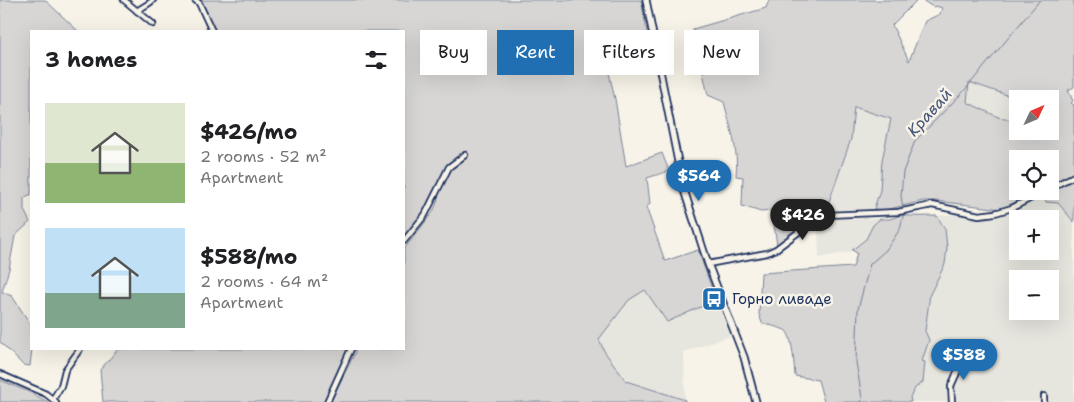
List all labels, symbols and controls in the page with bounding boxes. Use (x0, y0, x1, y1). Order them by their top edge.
chip: Buy (420, 30, 487, 75)
chip: Rent (497, 30, 574, 75)
chip: Filters (584, 30, 674, 75)
chip: New (684, 30, 759, 75)
text: 3 homes (45, 46, 137, 74)
icon: filters (362, 46, 390, 74)
water label: Кравай (902, 84, 956, 141)
north arrow (1009, 90, 1059, 140)
map controls (1009, 90, 1059, 320)
text: $426/mo (200, 118, 297, 146)
icon: home (85, 123, 145, 183)
text: 2 rooms · 52 m² (200, 146, 327, 167)
button: locate (1009, 150, 1059, 200)
pin: $564 (669, 160, 729, 202)
text: $564 (677, 165, 721, 186)
text: Apartment (200, 167, 283, 188)
pin: $426 (773, 198, 833, 241)
text: $426 (781, 204, 825, 225)
button: + (1009, 210, 1059, 260)
text: $588/mo (200, 243, 297, 271)
icon: home (85, 248, 145, 308)
button: − (1009, 270, 1059, 320)
text: 2 rooms · 64 m² (200, 271, 328, 292)
bus stop icon: Горно ливаде (701, 286, 727, 312)
place label: Горно ливаде (732, 289, 832, 309)
text: Apartment (200, 292, 283, 313)
pin: $588 (934, 338, 994, 381)
text: $588 (942, 344, 986, 365)

